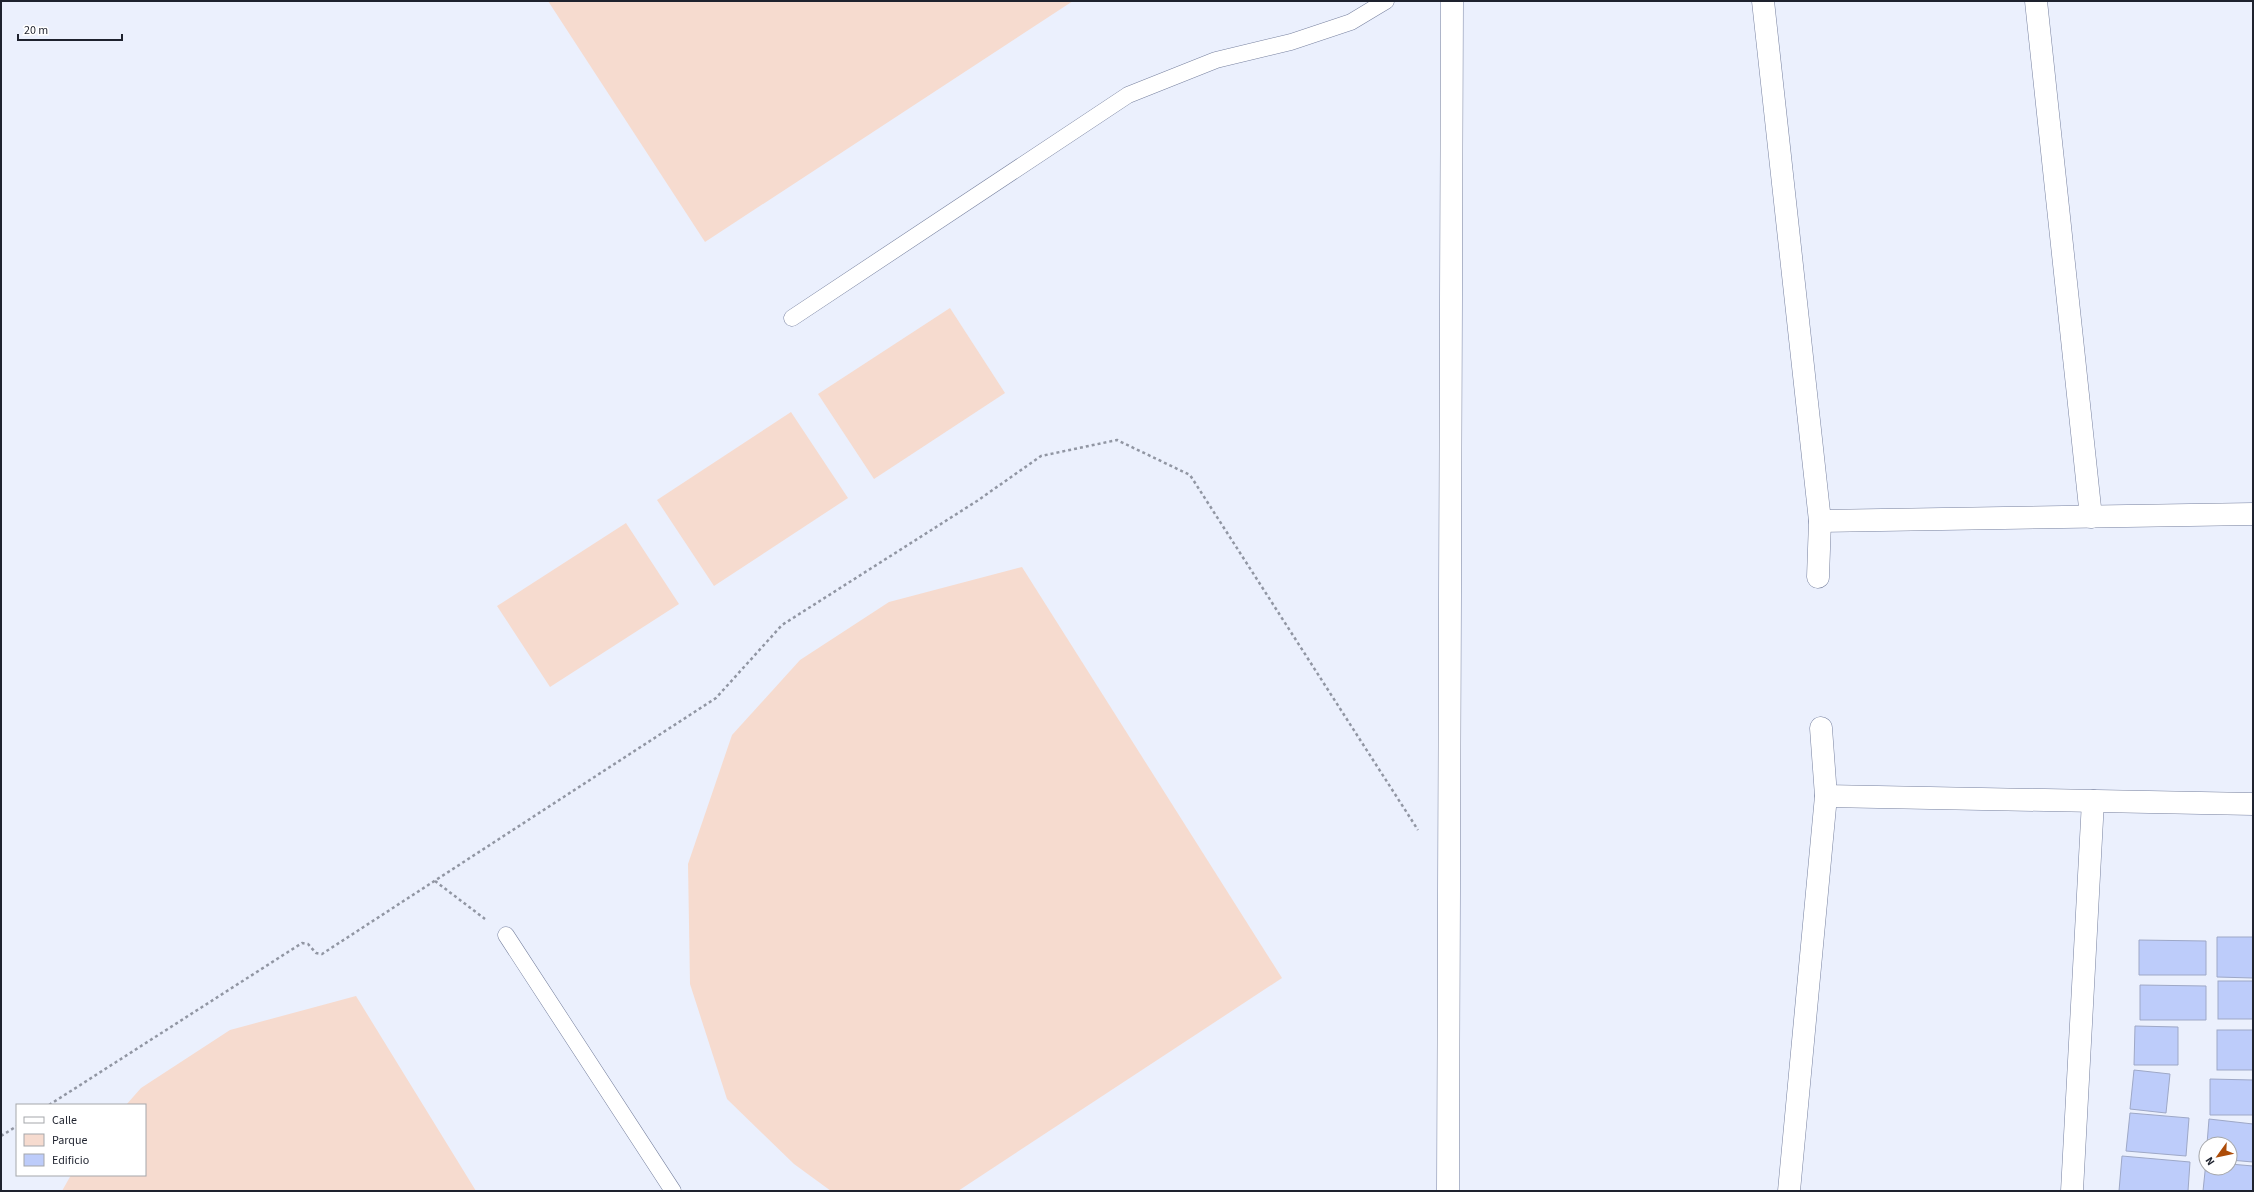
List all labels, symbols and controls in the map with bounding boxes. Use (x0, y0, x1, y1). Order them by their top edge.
scale bar (18, 16, 122, 42)
text: 20 m (24, 22, 48, 39)
legend (16, 1104, 146, 1176)
text: Calle (52, 1112, 77, 1129)
text: Parque (52, 1132, 88, 1149)
north arrow (2198, 1136, 2238, 1176)
text: Edificio (52, 1152, 89, 1169)
text: N (2202, 1154, 2218, 1168)

